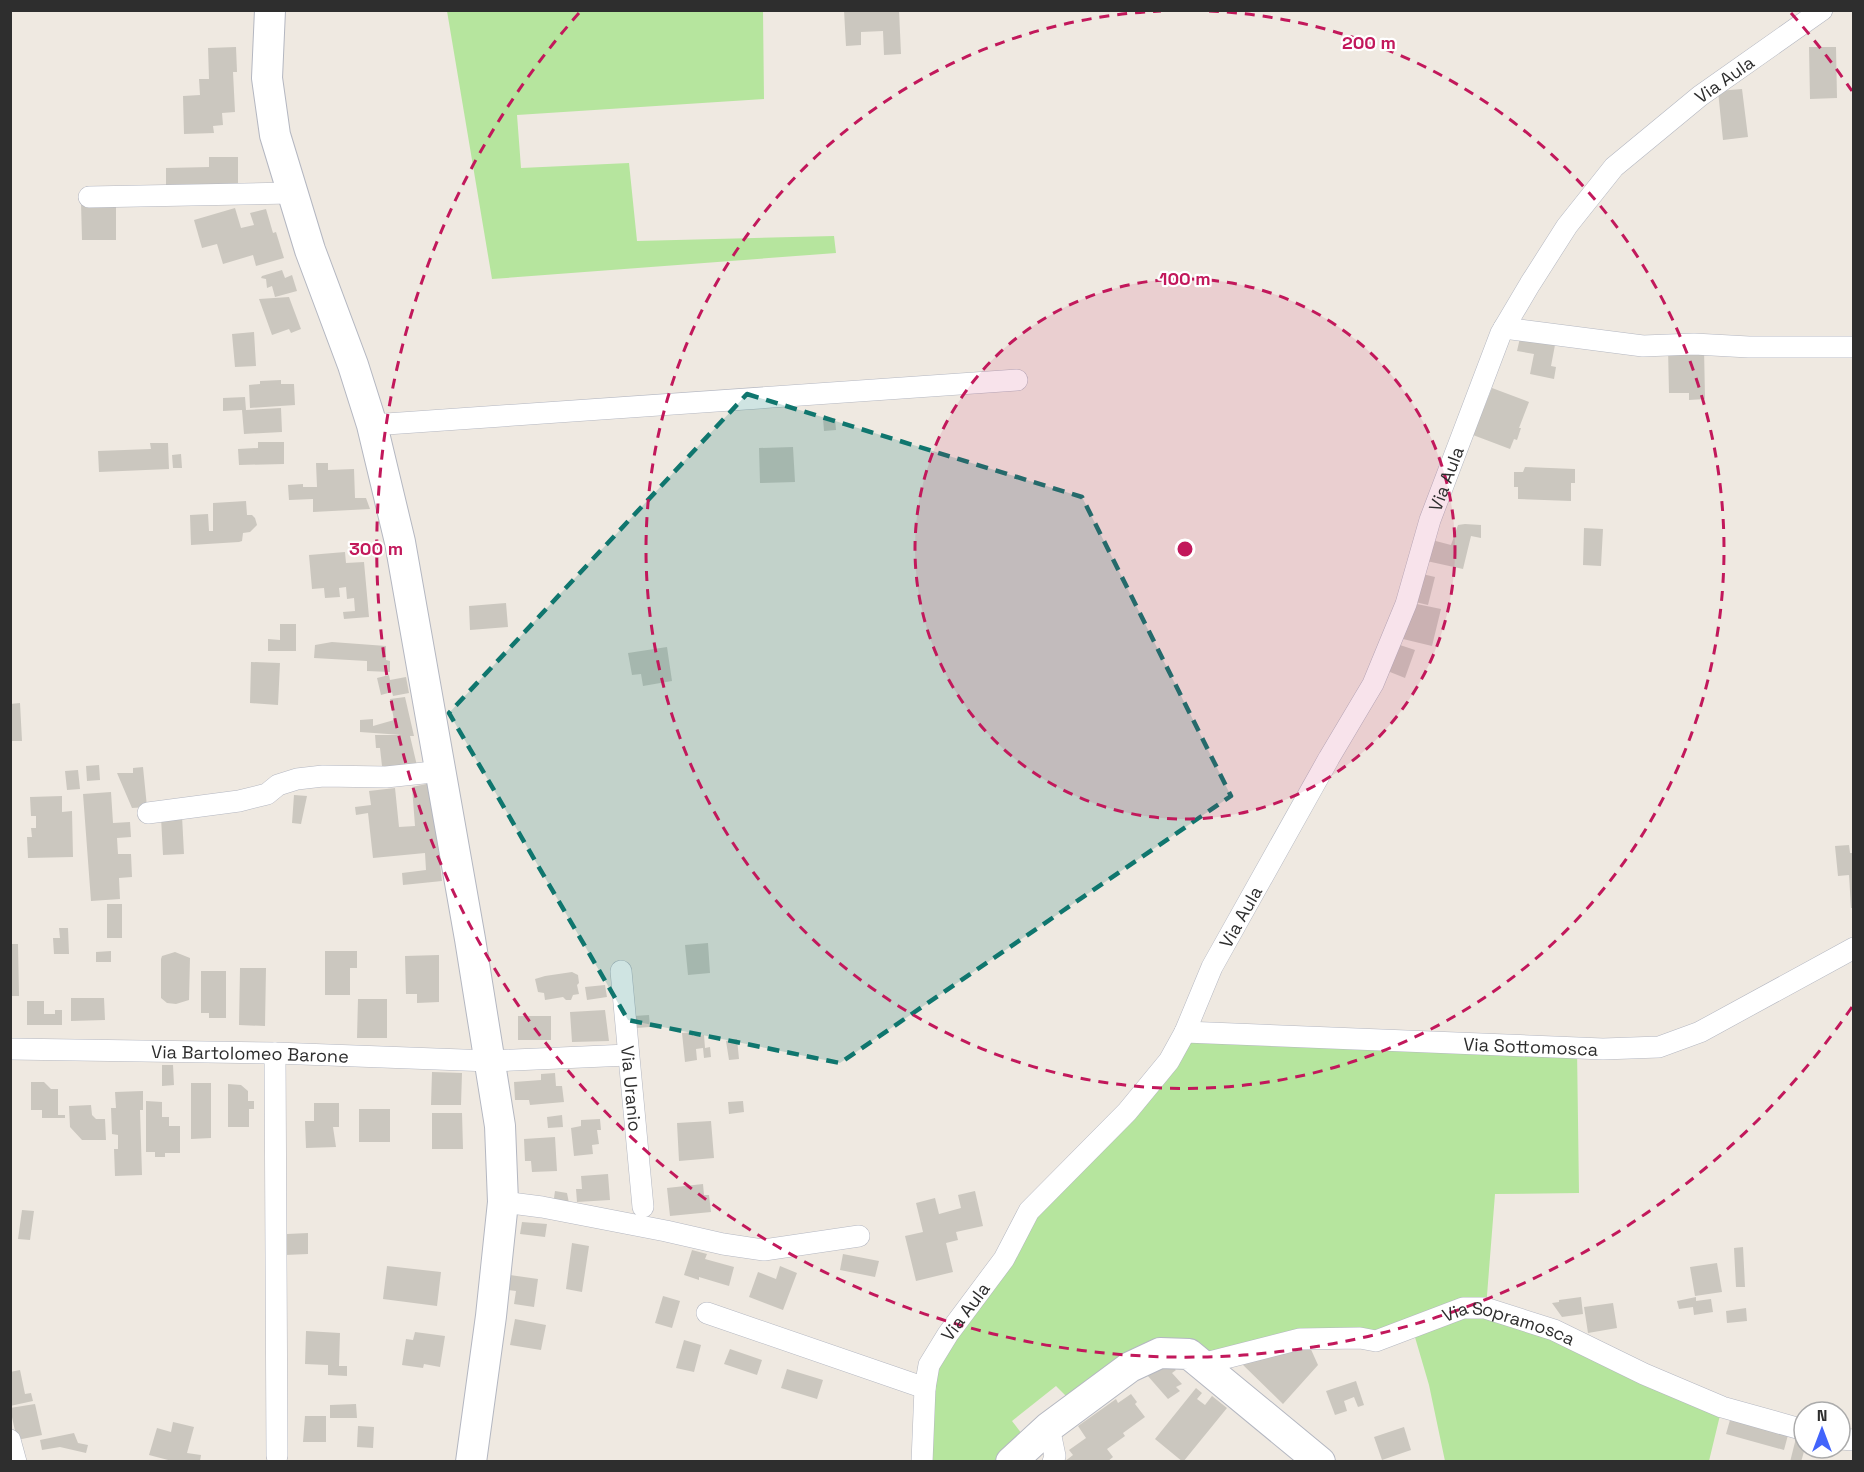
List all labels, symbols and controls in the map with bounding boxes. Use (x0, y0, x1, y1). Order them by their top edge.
text: 200 m (1342, 31, 1396, 54)
street label: Via Aula (1690, 50, 1758, 108)
text: 100 m (1159, 267, 1211, 290)
street label: Via Aula (1423, 443, 1468, 514)
text: 300 m (349, 537, 403, 560)
centre of rings (1175, 539, 1195, 559)
street label: Via Aula (1214, 882, 1267, 952)
street label: Via Sottomosca (1463, 1032, 1599, 1060)
street label: Via Bartolomeo Barone (151, 1040, 349, 1067)
street label: Via Uranio (617, 1045, 647, 1132)
street label: Via Aula (935, 1277, 994, 1345)
street label: Via Sopramosca (1439, 1296, 1579, 1350)
north arrow (1792, 1400, 1852, 1460)
text: N (1817, 1405, 1827, 1426)

